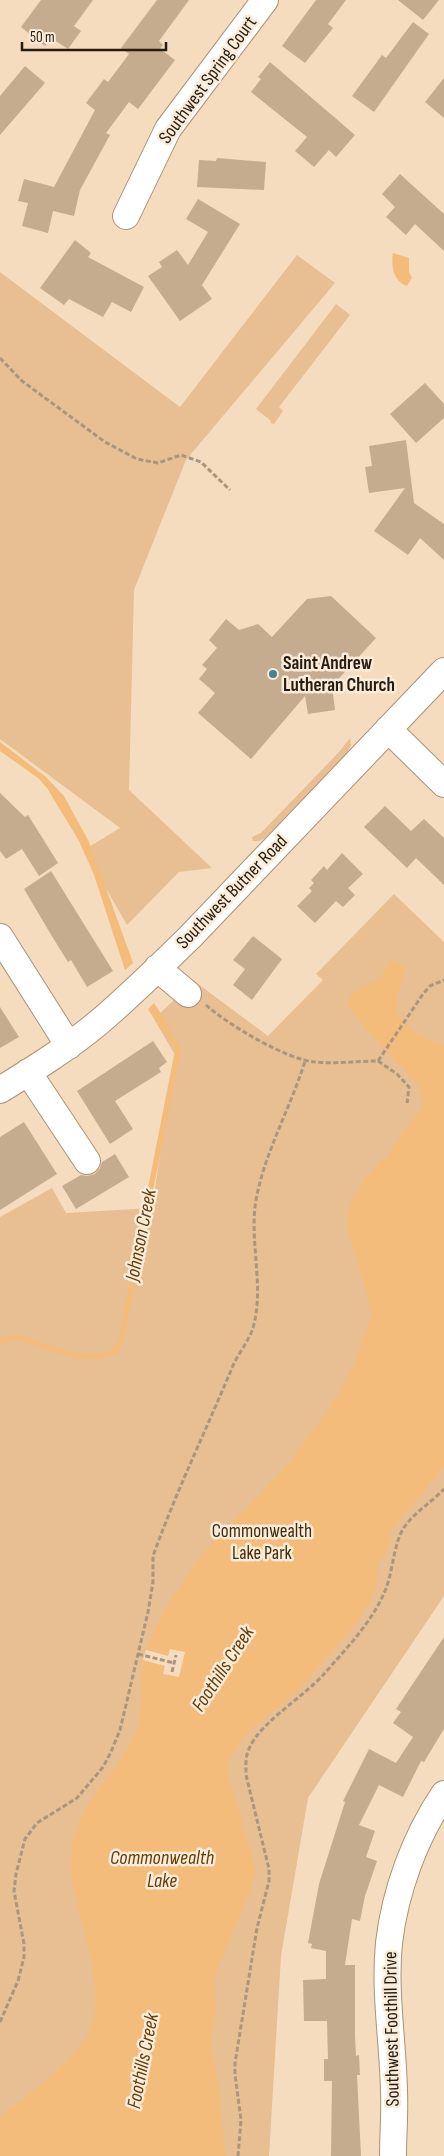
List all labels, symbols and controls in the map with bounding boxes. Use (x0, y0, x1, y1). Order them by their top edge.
street label: Southwest Spring Court (154, 12, 262, 148)
scale bar (22, 20, 166, 52)
text: 50 m (30, 28, 55, 47)
place label: Saint Andrew Lutheran Church (283, 652, 395, 697)
marker: Saint Andrew Lutheran Church (267, 668, 279, 680)
street label: Southwest Butner Road (172, 830, 292, 954)
water label: Johnson Creek (120, 1186, 162, 1284)
park label: Commonwealth Lake Park (212, 1520, 312, 1565)
water label: Foothills Creek (187, 1621, 260, 1716)
water label: Commonwealth Lake (110, 1846, 214, 1893)
street label: Southwest Foothill Drive (379, 1951, 405, 2107)
water label: Foothills Creek (122, 2011, 164, 2111)

